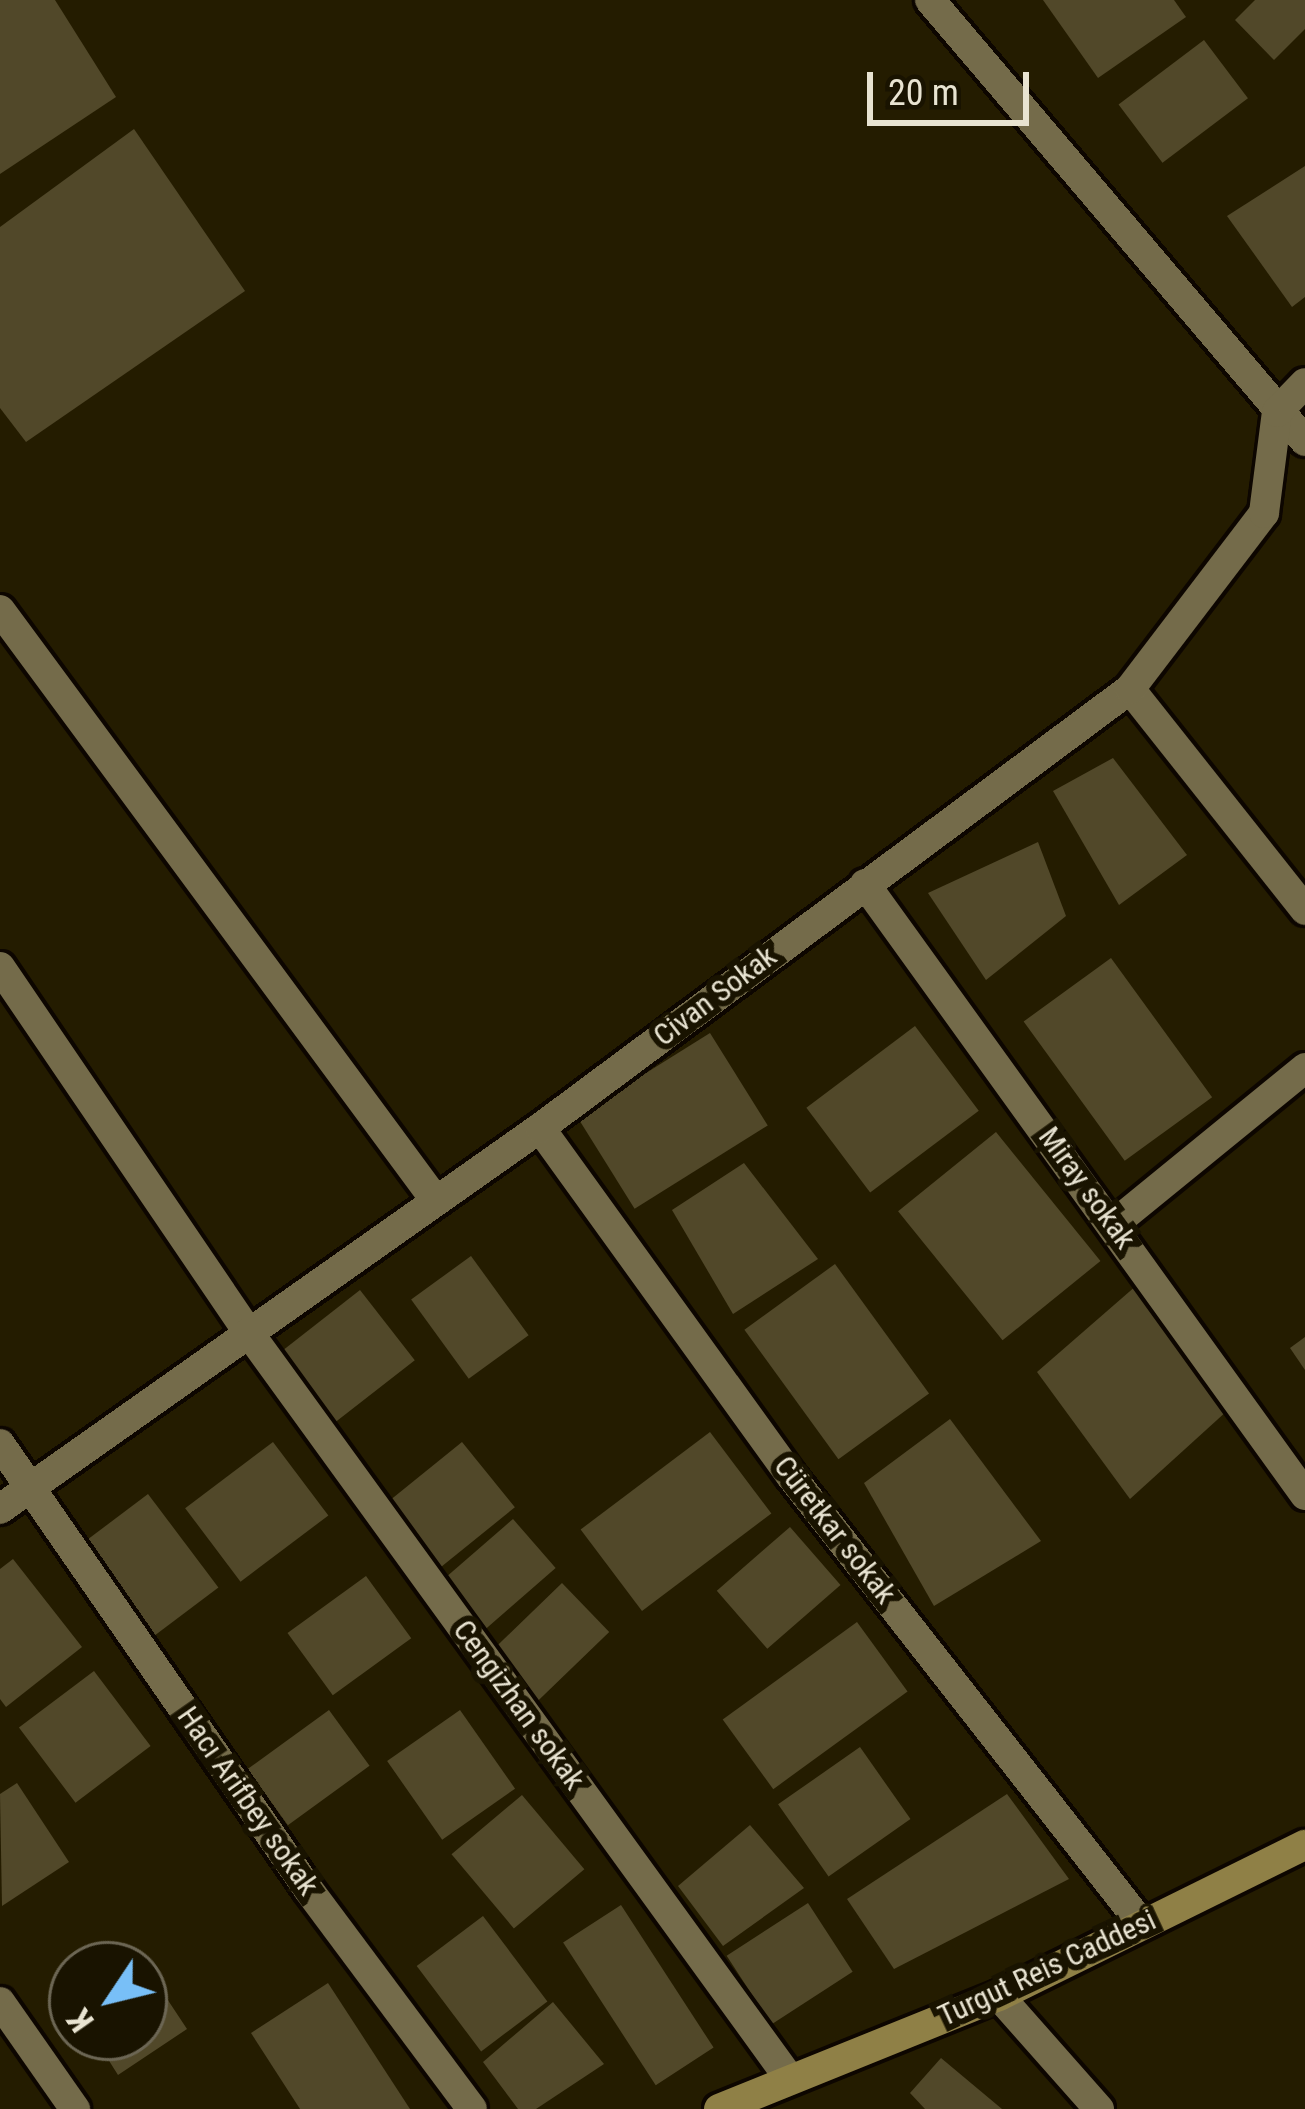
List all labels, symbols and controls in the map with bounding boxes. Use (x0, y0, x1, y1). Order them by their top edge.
scale bar (873, 48, 1035, 122)
text: 20 m (888, 72, 959, 114)
street label: Civan Sokak (647, 938, 783, 1054)
street label: Miray sokak (1031, 1120, 1143, 1256)
street label: Cüretkar sokak (766, 1449, 904, 1611)
street label: Cengizhan sokak (445, 1613, 593, 1797)
street label: Hacı Arifbey sokak (170, 1700, 326, 1902)
street label: Turgut Reis Caddesi (933, 1902, 1161, 2034)
north arrow (48, 1941, 168, 2061)
text: K (59, 2002, 102, 2039)

